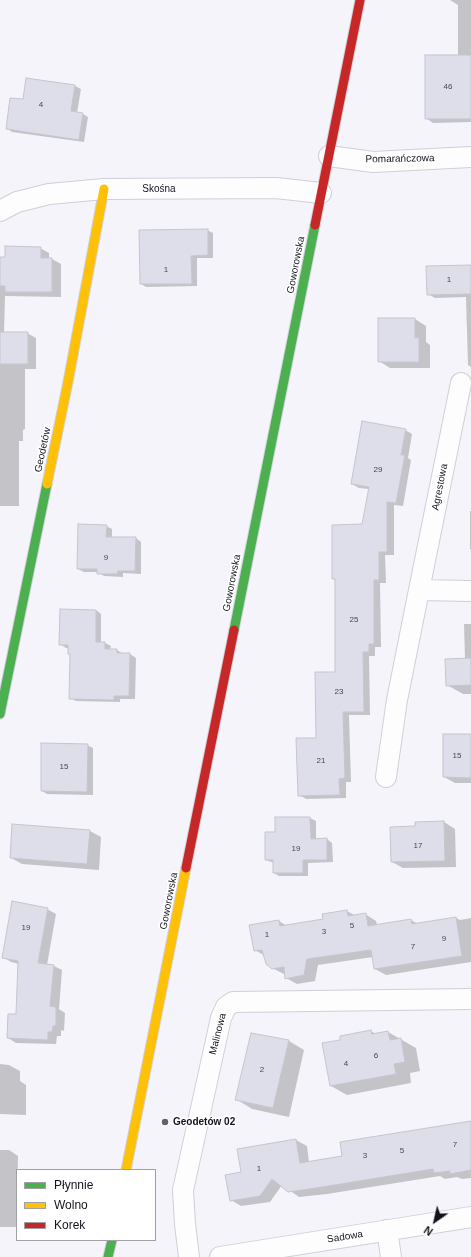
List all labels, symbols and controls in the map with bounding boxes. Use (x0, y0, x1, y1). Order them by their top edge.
house number: 46 (444, 82, 452, 92)
house number: 4 (39, 100, 43, 110)
street label: Pomarańczowa (365, 152, 435, 166)
street label: Skośna (142, 183, 176, 195)
street label: Goworowska (285, 235, 307, 295)
house number: 1 (164, 265, 168, 275)
house number: 1 (447, 275, 451, 285)
street label: Geodetów (32, 426, 54, 474)
street label: Agrestowa (430, 463, 450, 511)
house number: 29 (374, 465, 382, 475)
house number: 9 (104, 553, 108, 563)
street label: Goworowska (221, 553, 243, 613)
house number: 25 (350, 615, 358, 625)
house number: 23 (335, 687, 343, 697)
house number: 15 (453, 751, 461, 761)
house number: 21 (317, 756, 325, 766)
house number: 15 (60, 762, 68, 772)
house number: 17 (414, 841, 422, 851)
house number: 19 (292, 844, 300, 854)
street label: Goworowska (158, 871, 180, 931)
house number: 5 (350, 921, 354, 931)
house number: 19 (22, 923, 30, 933)
house number: 3 (322, 927, 326, 937)
house number: 1 (265, 930, 269, 940)
house number: 9 (442, 934, 446, 944)
house number: 7 (411, 942, 415, 952)
street label: Malinowa (207, 1012, 229, 1056)
house number: 6 (374, 1051, 378, 1061)
house number: 4 (344, 1059, 348, 1069)
house number: 2 (260, 1065, 264, 1075)
place label: Geodetów 02 (173, 1116, 235, 1128)
marker: Geodetów 02 (160, 1117, 170, 1127)
house number: 7 (453, 1140, 457, 1150)
house number: 5 (400, 1146, 404, 1156)
house number: 3 (363, 1151, 367, 1161)
house number: 1 (257, 1164, 261, 1174)
legend (16, 1169, 156, 1241)
text: Płynnie (54, 1178, 93, 1192)
text: Wolno (54, 1198, 88, 1212)
north arrow (415, 1201, 455, 1241)
text: Korek (54, 1218, 85, 1232)
text: N (422, 1224, 435, 1238)
street label: Sadowa (326, 1228, 364, 1246)

